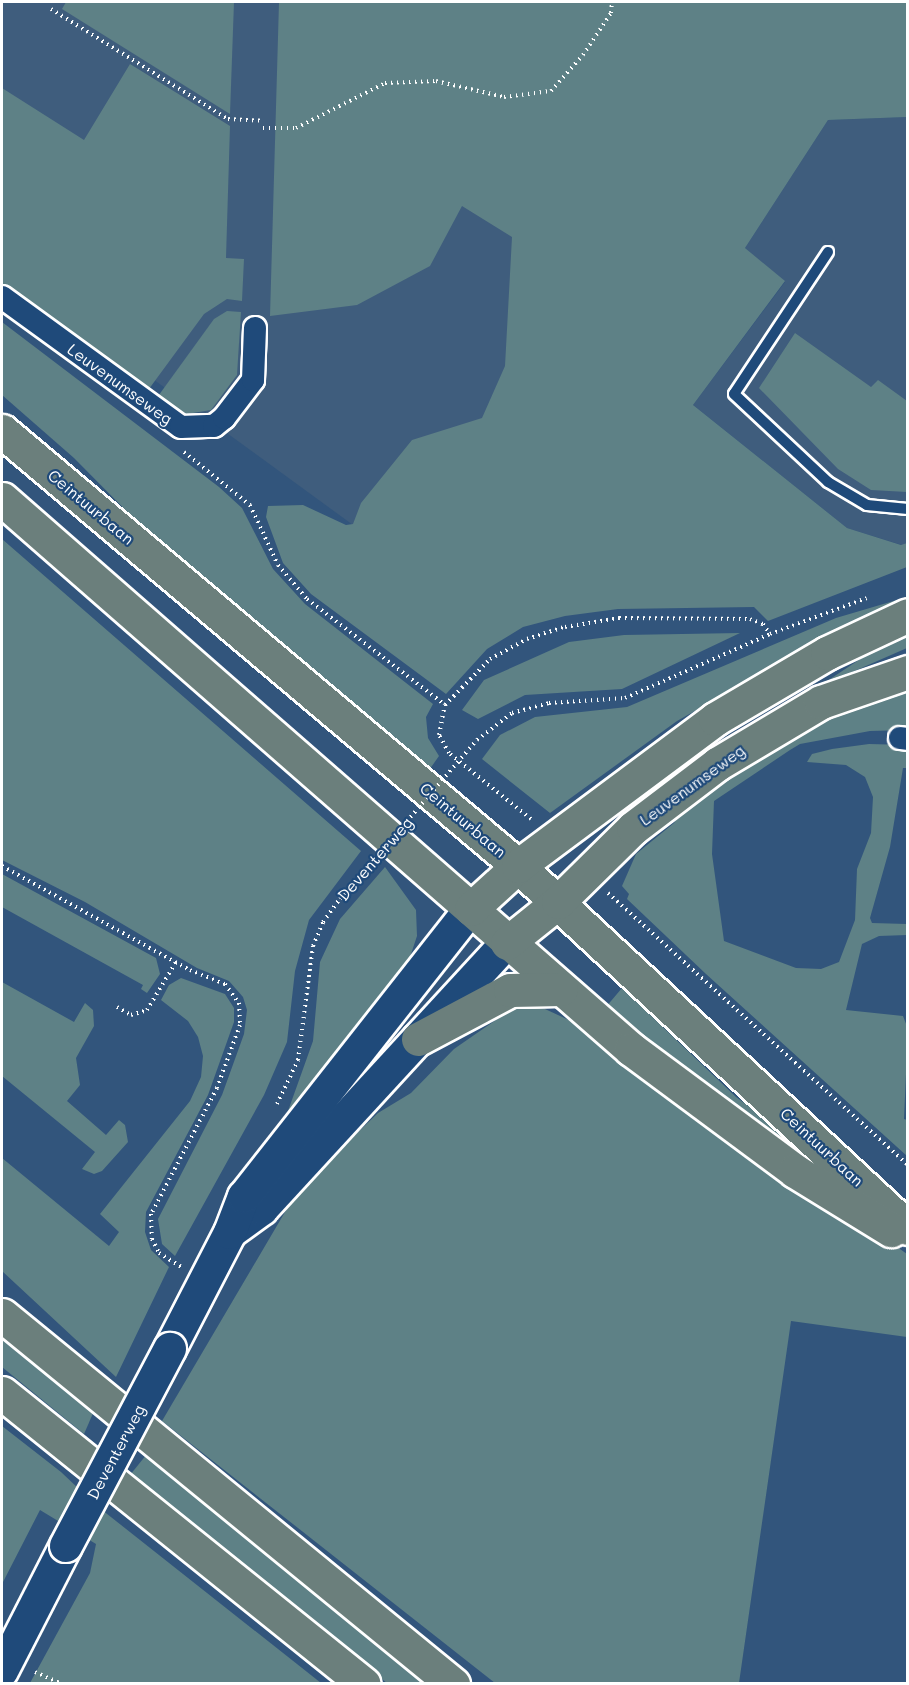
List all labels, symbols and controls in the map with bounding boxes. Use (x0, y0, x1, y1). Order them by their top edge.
street label: Leuvenumseweg (64, 339, 176, 429)
street label: Ceintuurbaan (44, 465, 138, 549)
street label: Leuvenumseweg (636, 740, 748, 830)
street label: Ceintuurbaan (416, 778, 510, 862)
street label: Deventerweg (333, 813, 417, 905)
street label: Ceintuurbaan (776, 1104, 868, 1190)
street label: Deventerweg (83, 1401, 149, 1503)

